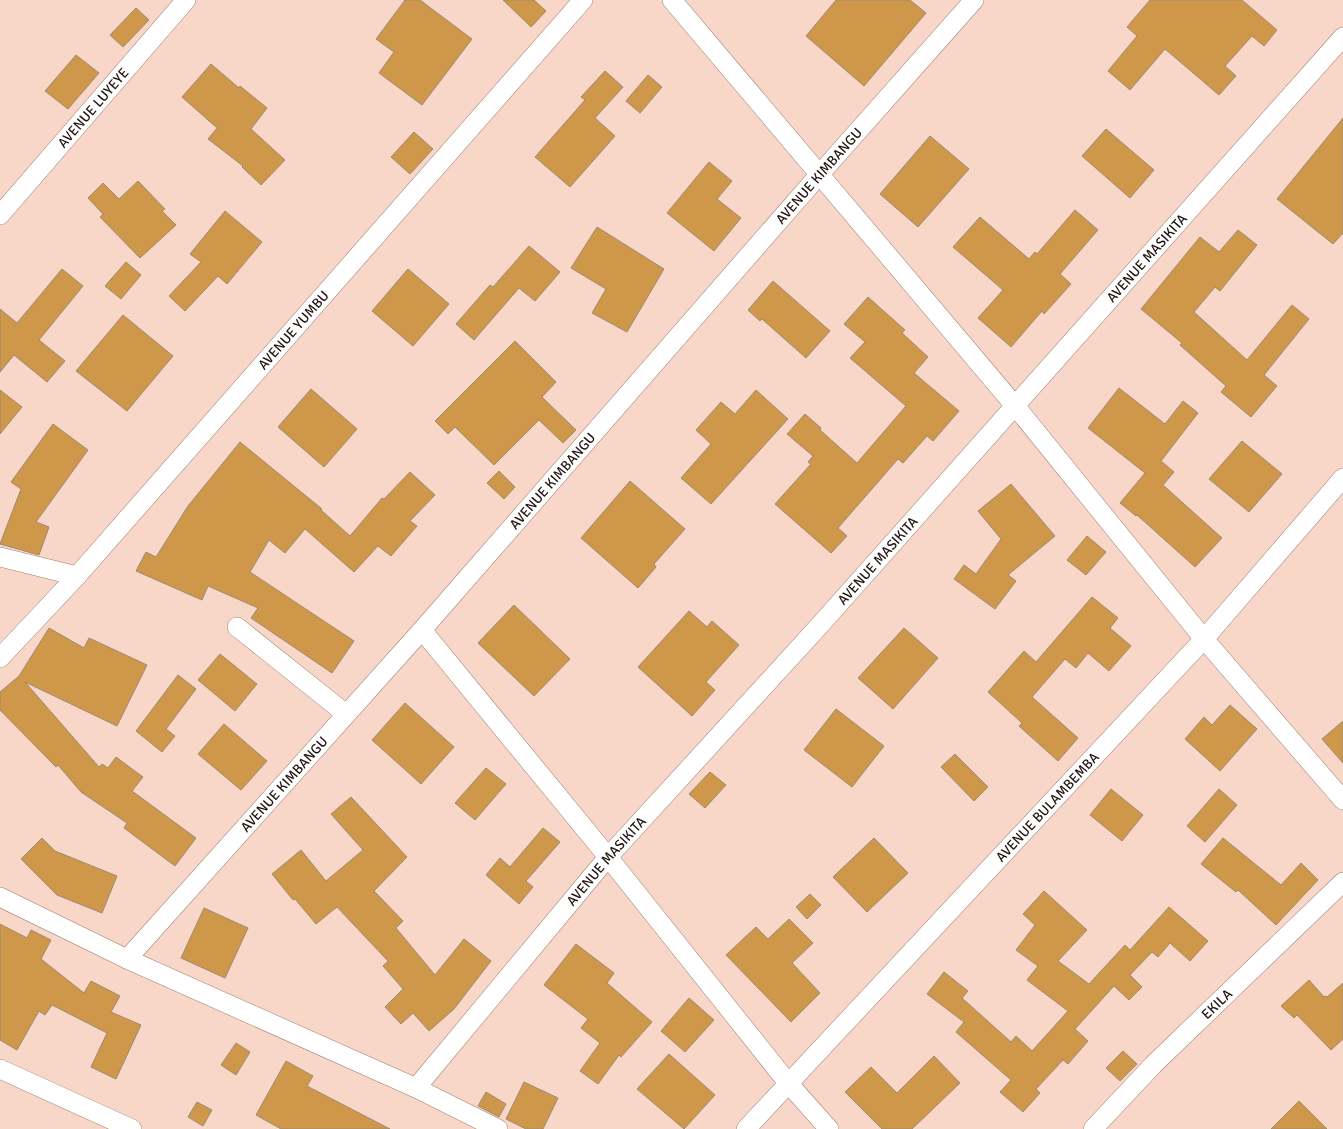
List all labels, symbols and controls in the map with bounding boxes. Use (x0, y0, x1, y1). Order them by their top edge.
street label: AVENUE LUYEYE (54, 64, 132, 151)
street label: AVENUE KIMBANGU (772, 124, 865, 227)
street label: AVENUE MASIKITA (1103, 210, 1191, 306)
street label: AVENUE YUMBU (254, 287, 332, 373)
street label: AVENUE KIMBANGU (506, 429, 599, 532)
street label: AVENUE MASIKITA (834, 512, 921, 608)
street label: AVENUE KIMBANGU (237, 733, 331, 835)
street label: AVENUE BULAMBEMBA (992, 748, 1103, 865)
street label: AVENUE MASIKITA (563, 813, 650, 909)
street label: EKILA (1198, 985, 1236, 1022)

